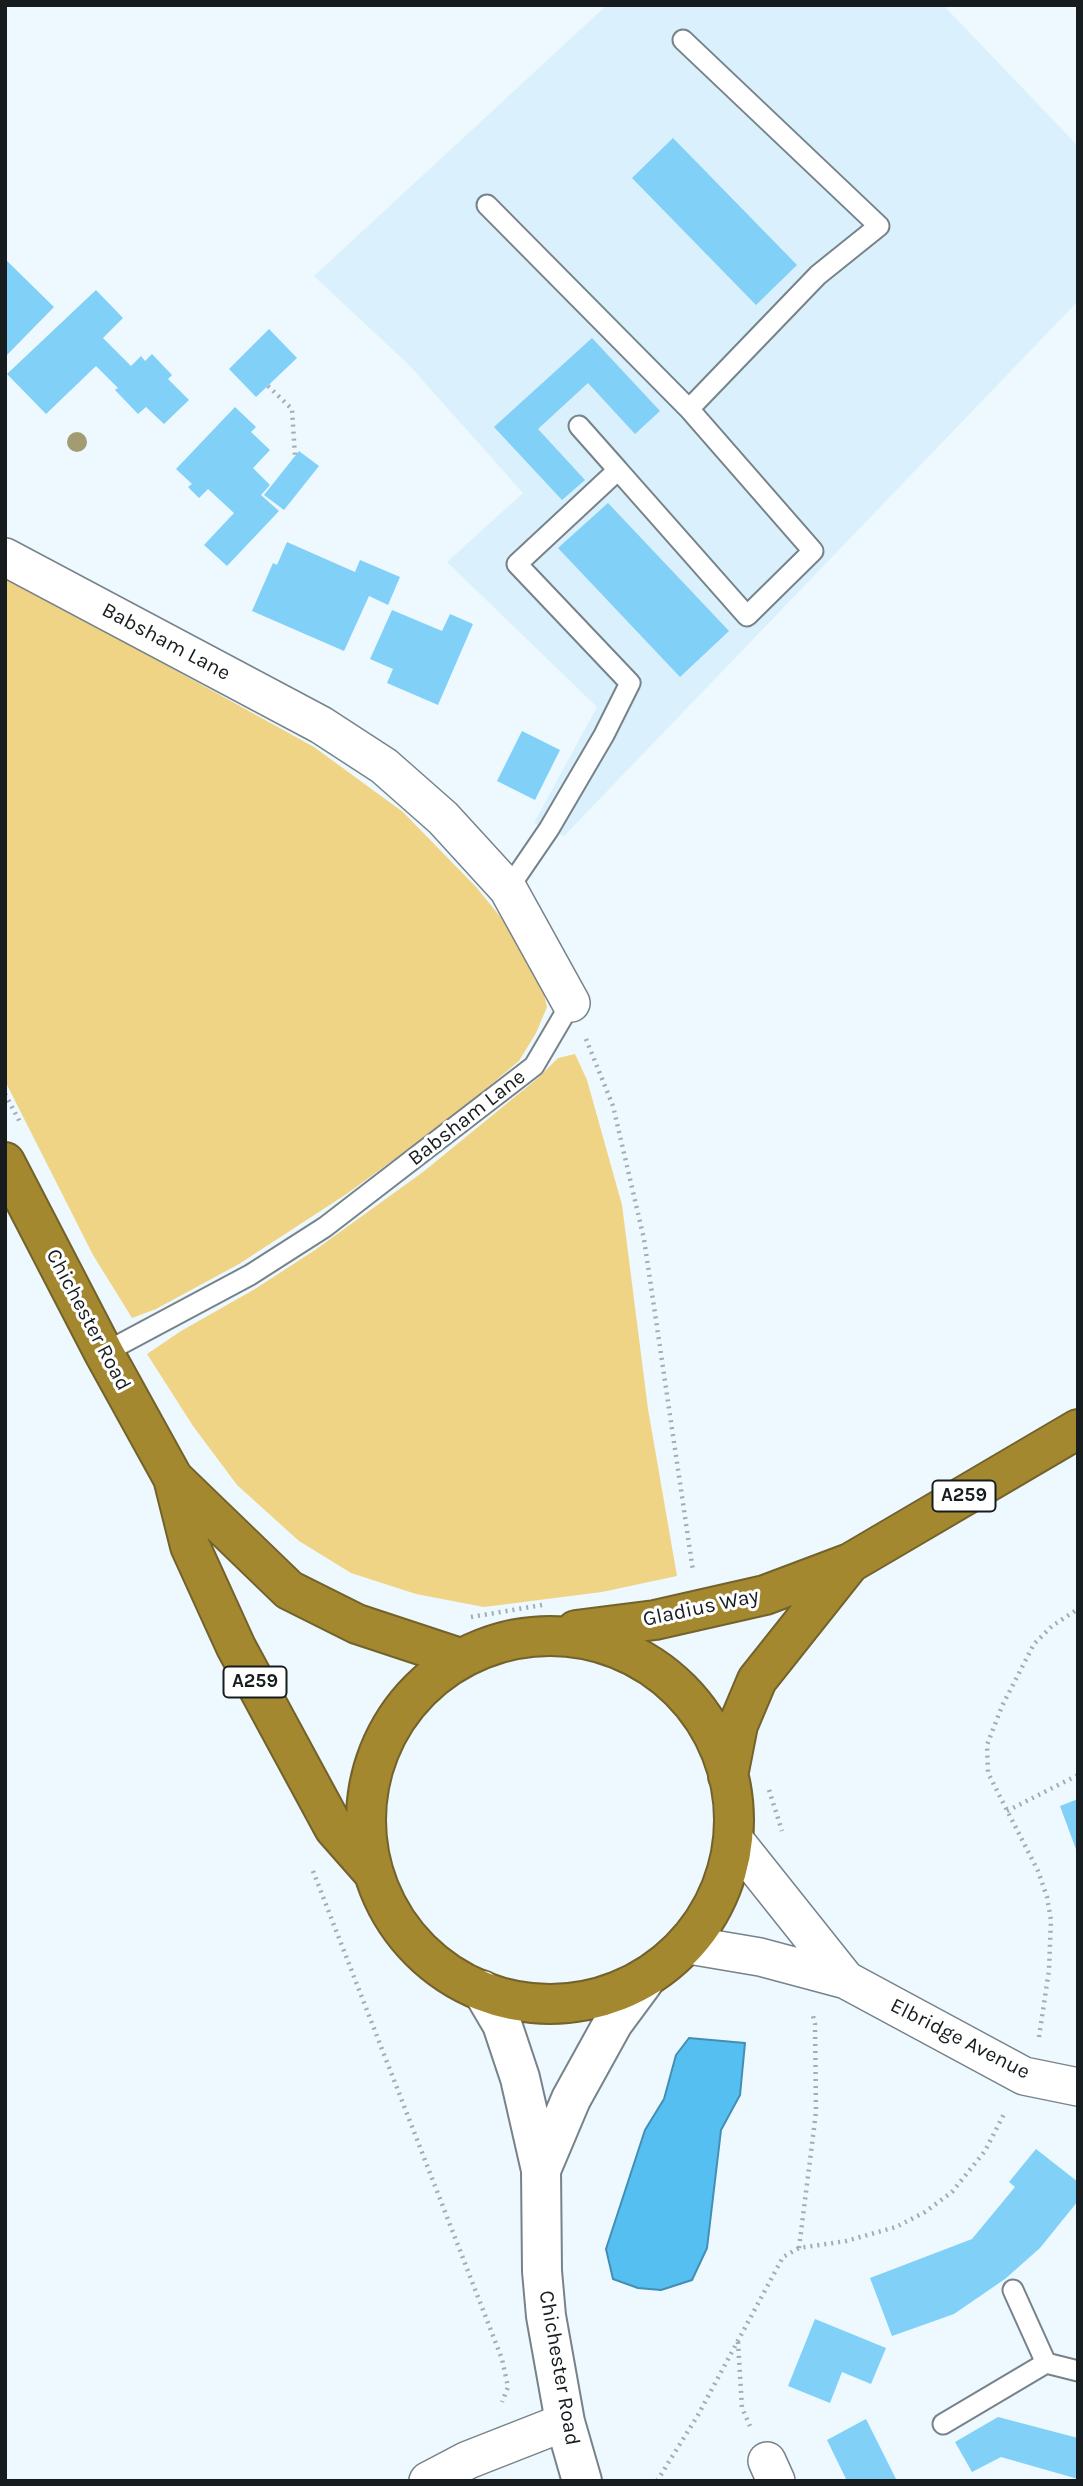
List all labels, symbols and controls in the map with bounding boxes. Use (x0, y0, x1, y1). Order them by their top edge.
street label: Babsham Lane (97, 598, 235, 686)
street label: Babsham Lane (403, 1064, 531, 1172)
street label: Chichester Road (40, 1245, 136, 1395)
road number: A259 (932, 1480, 996, 1512)
street label: Gladius Way (641, 1583, 761, 1633)
road number: A259 (224, 1666, 286, 1698)
street label: Elbridge Avenue (886, 1993, 1034, 2085)
street label: Chichester Road (533, 2289, 585, 2447)

